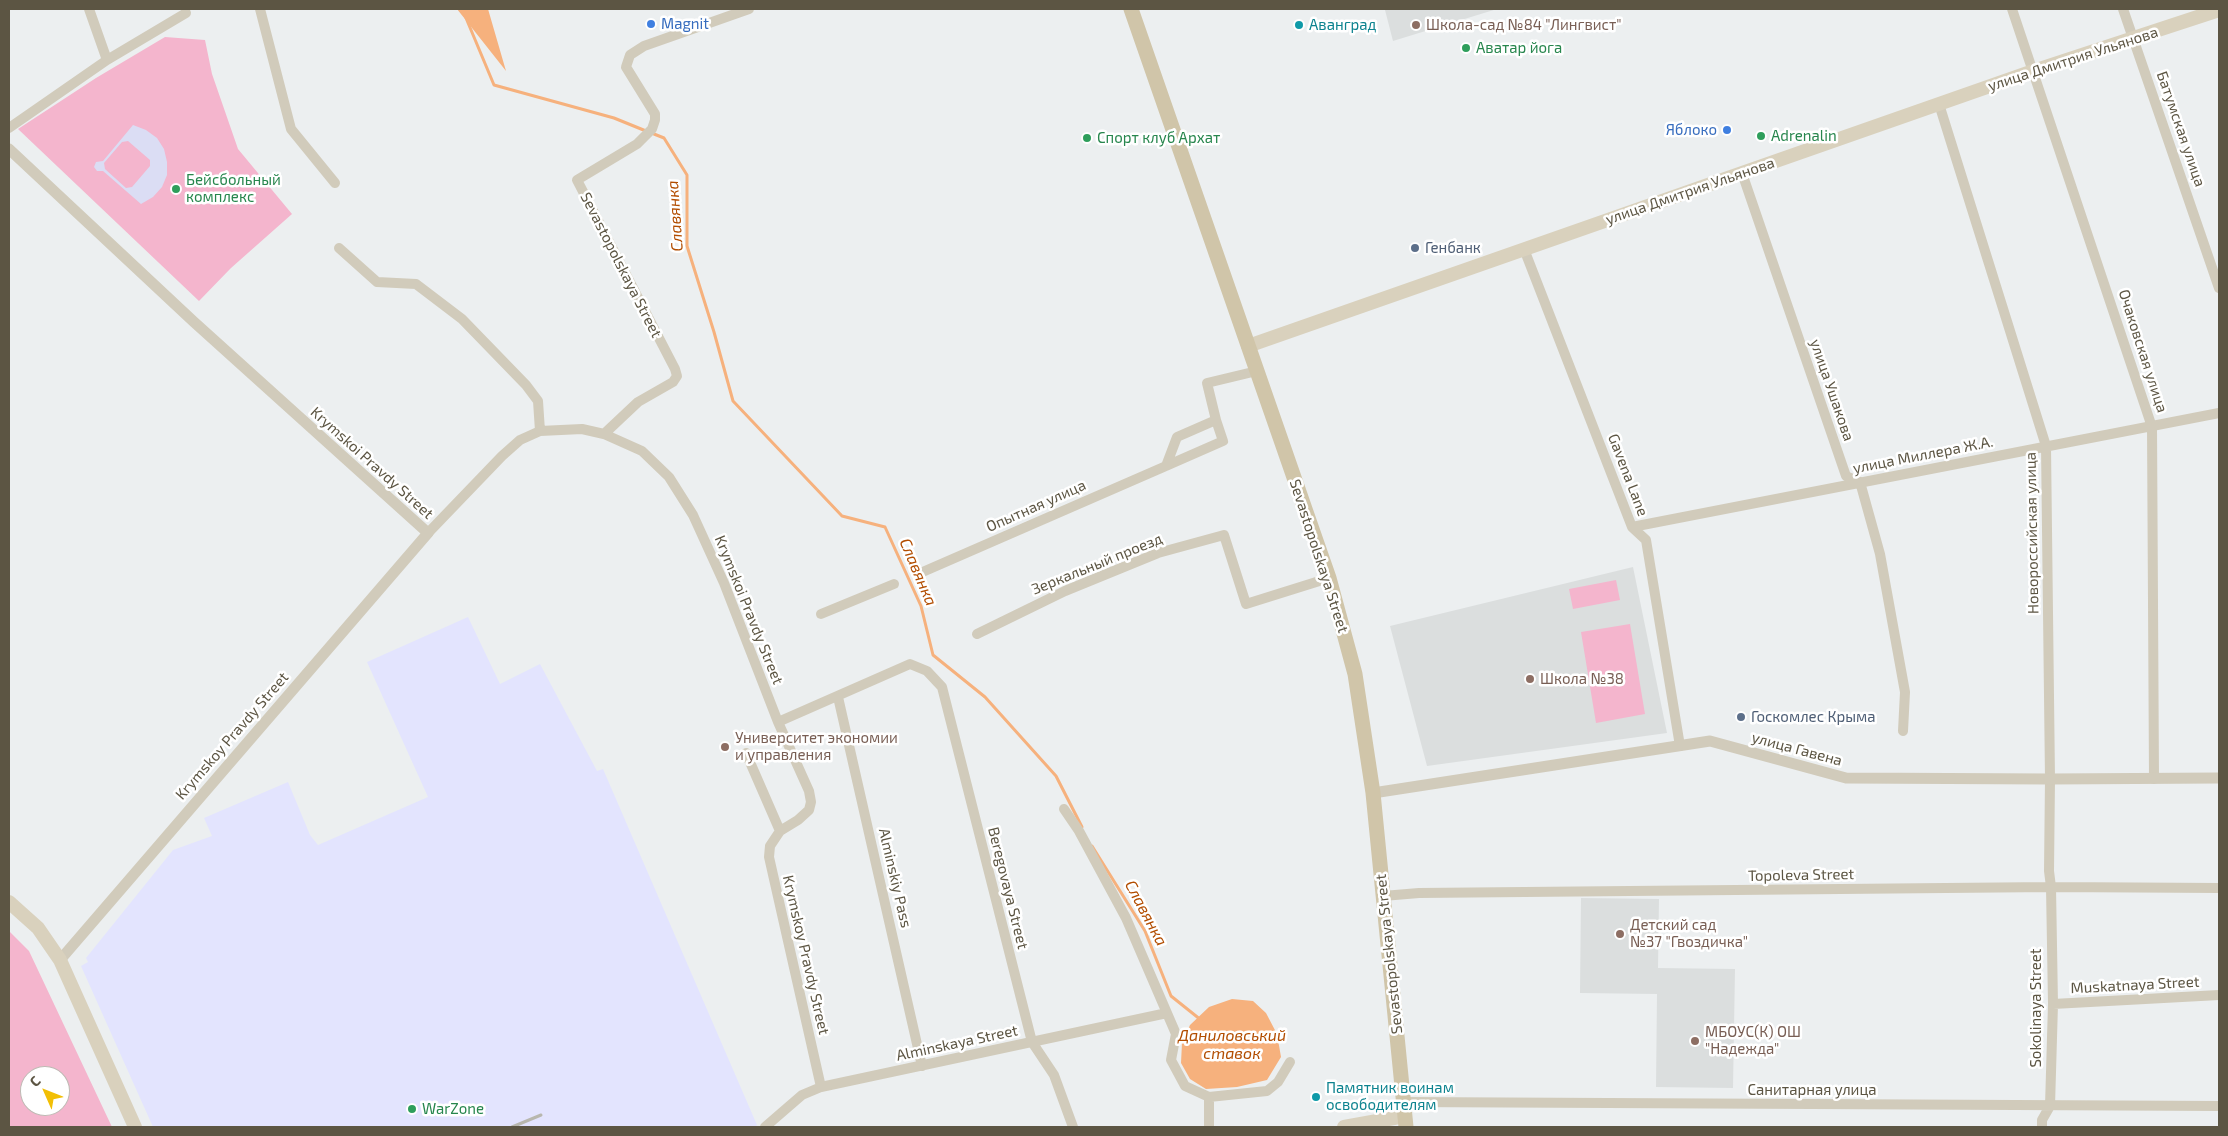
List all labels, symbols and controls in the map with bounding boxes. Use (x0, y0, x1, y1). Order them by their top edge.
place label: Magnit (661, 15, 709, 33)
place label: Аванград (1309, 16, 1376, 34)
place label: Школа-сад №84 "Лингвист" (1426, 16, 1622, 34)
marker: Magnit (645, 18, 657, 30)
marker: Аванград (1293, 19, 1305, 31)
marker: Школа-сад №84 "Лингвист" (1410, 19, 1422, 31)
street label: улица Дмитрия Ульянова (1986, 23, 2160, 95)
place label: Аватар йога (1476, 39, 1562, 57)
marker: Аватар йога (1460, 42, 1472, 54)
street label: Батумская улица (2153, 69, 2209, 189)
place label: Яблоко (1666, 121, 1717, 139)
marker: Яблоко (1721, 124, 1733, 136)
place label: Adrenalin (1771, 127, 1837, 145)
place label: Спорт клуб Архат (1097, 129, 1220, 147)
marker: Adrenalin (1755, 130, 1767, 142)
marker: Спорт клуб Архат (1081, 132, 1093, 144)
street label: улица Дмитрия Ульянова (1603, 154, 1777, 228)
place label: Бейсбольный комплекс (186, 171, 281, 206)
water label: Славянка (663, 180, 687, 252)
marker: Бейсбольный комплекс (170, 183, 182, 195)
street label: Sevastopolskaya Street (577, 189, 665, 341)
place label: Генбанк (1425, 239, 1481, 257)
marker: Генбанк (1409, 242, 1421, 254)
street label: Очаковская улица (2115, 287, 2171, 415)
street label: улица Ушакова (1806, 337, 1858, 443)
street label: Krymskoi Pravdy Street (307, 403, 437, 523)
street label: Gavena Lane (1604, 431, 1652, 519)
street label: улица Миллера Ж.А. (1851, 433, 1995, 477)
street label: Новороссийская улица (2022, 452, 2042, 614)
street label: Опытная улица (983, 476, 1089, 536)
street label: Sevastopolskaya Street (1286, 477, 1352, 635)
street label: Зеркальный проезд (1029, 530, 1165, 598)
street label: Krymskoi Pravdy Street (711, 533, 787, 687)
water label: Славянка (895, 535, 941, 609)
street label: Krymskoy Pravdy Street (172, 668, 292, 804)
place label: Школа №38 (1540, 670, 1624, 688)
marker: Школа №38 (1524, 673, 1536, 685)
place label: Госкомлес Крыма (1751, 708, 1875, 726)
marker: Госкомлес Крыма (1735, 711, 1747, 723)
street label: улица Гавена (1750, 728, 1844, 770)
place label: Университет экономии и управления (735, 729, 898, 764)
marker: Университет экономии и управления (719, 741, 731, 753)
street label: Beregovaya Street (984, 825, 1032, 951)
street label: Alminskiy Pass (875, 826, 915, 930)
street label: Topoleva Street (1748, 865, 1854, 885)
street label: Krymskoy Pravdy Street (779, 873, 833, 1037)
street label: Sevastopolskaya Street (1372, 873, 1406, 1035)
water label: Славянка (1121, 877, 1171, 949)
place label: Детский сад №37 "Гвоздичка" (1630, 916, 1748, 951)
marker: Детский сад №37 "Гвоздичка" (1614, 928, 1626, 940)
street label: Sokolinaya Street (2027, 948, 2045, 1068)
street label: Muskatnaya Street (2070, 973, 2200, 997)
street label: Alminskaya Street (894, 1021, 1020, 1065)
place label: МБОУС(К) ОШ "Надежда" (1705, 1023, 1801, 1058)
water label: Даниловський ставок (1178, 1026, 1286, 1064)
marker: МБОУС(К) ОШ "Надежда" (1689, 1035, 1701, 1047)
north arrow (20, 1066, 70, 1116)
text: С (26, 1072, 44, 1090)
place label: Памятник воинам освободителям (1326, 1079, 1454, 1114)
street label: Санитарная улица (1747, 1081, 1877, 1099)
marker: Памятник воинам освободителям (1310, 1091, 1322, 1103)
place label: WarZone (422, 1100, 484, 1118)
marker: WarZone (406, 1103, 418, 1115)

